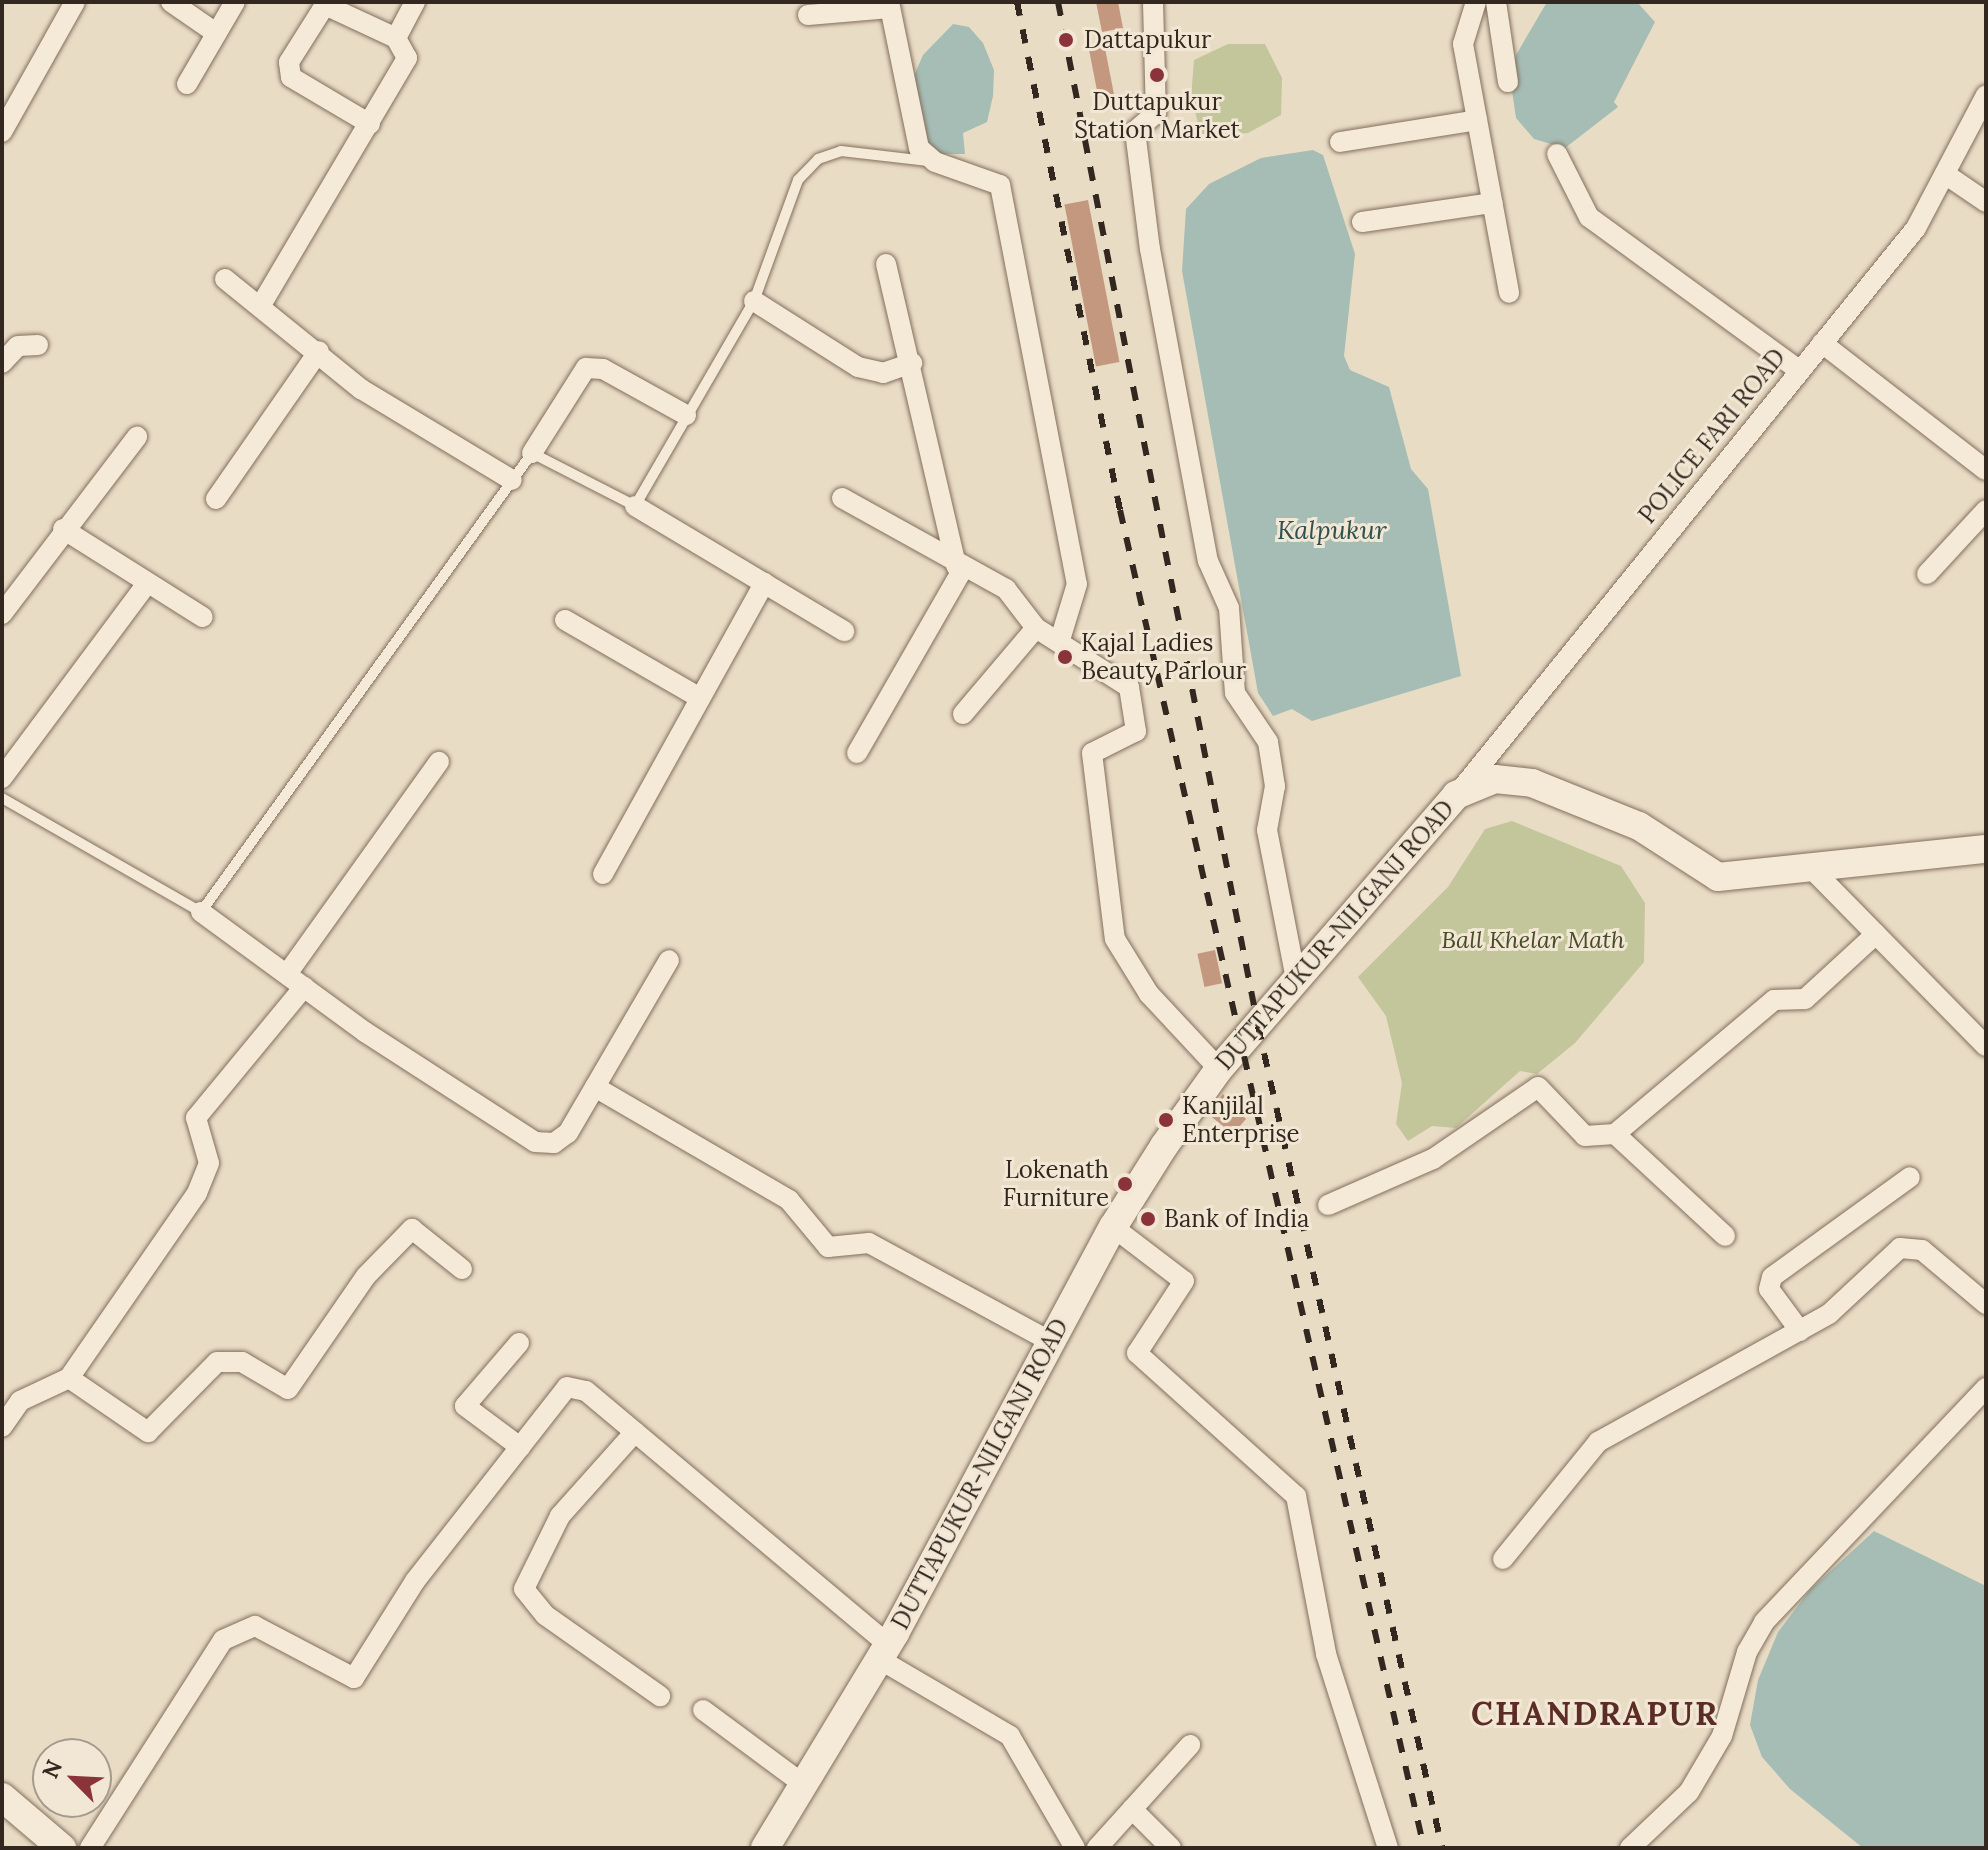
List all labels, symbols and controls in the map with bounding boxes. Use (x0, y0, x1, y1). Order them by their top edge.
place label: Dattapukur (1084, 26, 1211, 54)
marker: Dattapukur (1055, 29, 1077, 51)
marker: Duttapukur Station Market (1148, 66, 1166, 84)
place label: Duttapukur Station Market (1074, 88, 1240, 144)
street label: POLICE FARI ROAD (1633, 343, 1791, 529)
water label: Kalpukur (1277, 514, 1387, 546)
place label: Kajal Ladies Beauty Parlour (1081, 629, 1246, 685)
marker: Kajal Ladies Beauty Parlour (1056, 648, 1074, 666)
street label: DUTTAPUKUR-NILGANJ ROAD (1210, 794, 1460, 1076)
park label: Ball Khelar Math (1441, 926, 1625, 954)
place label: Kanjilal Enterprise (1182, 1092, 1300, 1148)
marker: Kanjilal Enterprise (1157, 1111, 1175, 1129)
place label: Lokenath Furniture (1003, 1156, 1109, 1212)
marker: Lokenath Furniture (1116, 1175, 1134, 1193)
place label: Bank of India (1164, 1205, 1309, 1233)
marker: Bank of India (1139, 1210, 1157, 1228)
street label: DUTTAPUKUR-NILGANJ ROAD (886, 1314, 1074, 1634)
district label: CHANDRAPUR (1471, 1695, 1719, 1733)
north arrow (32, 1738, 112, 1818)
text: N (36, 1756, 68, 1783)

